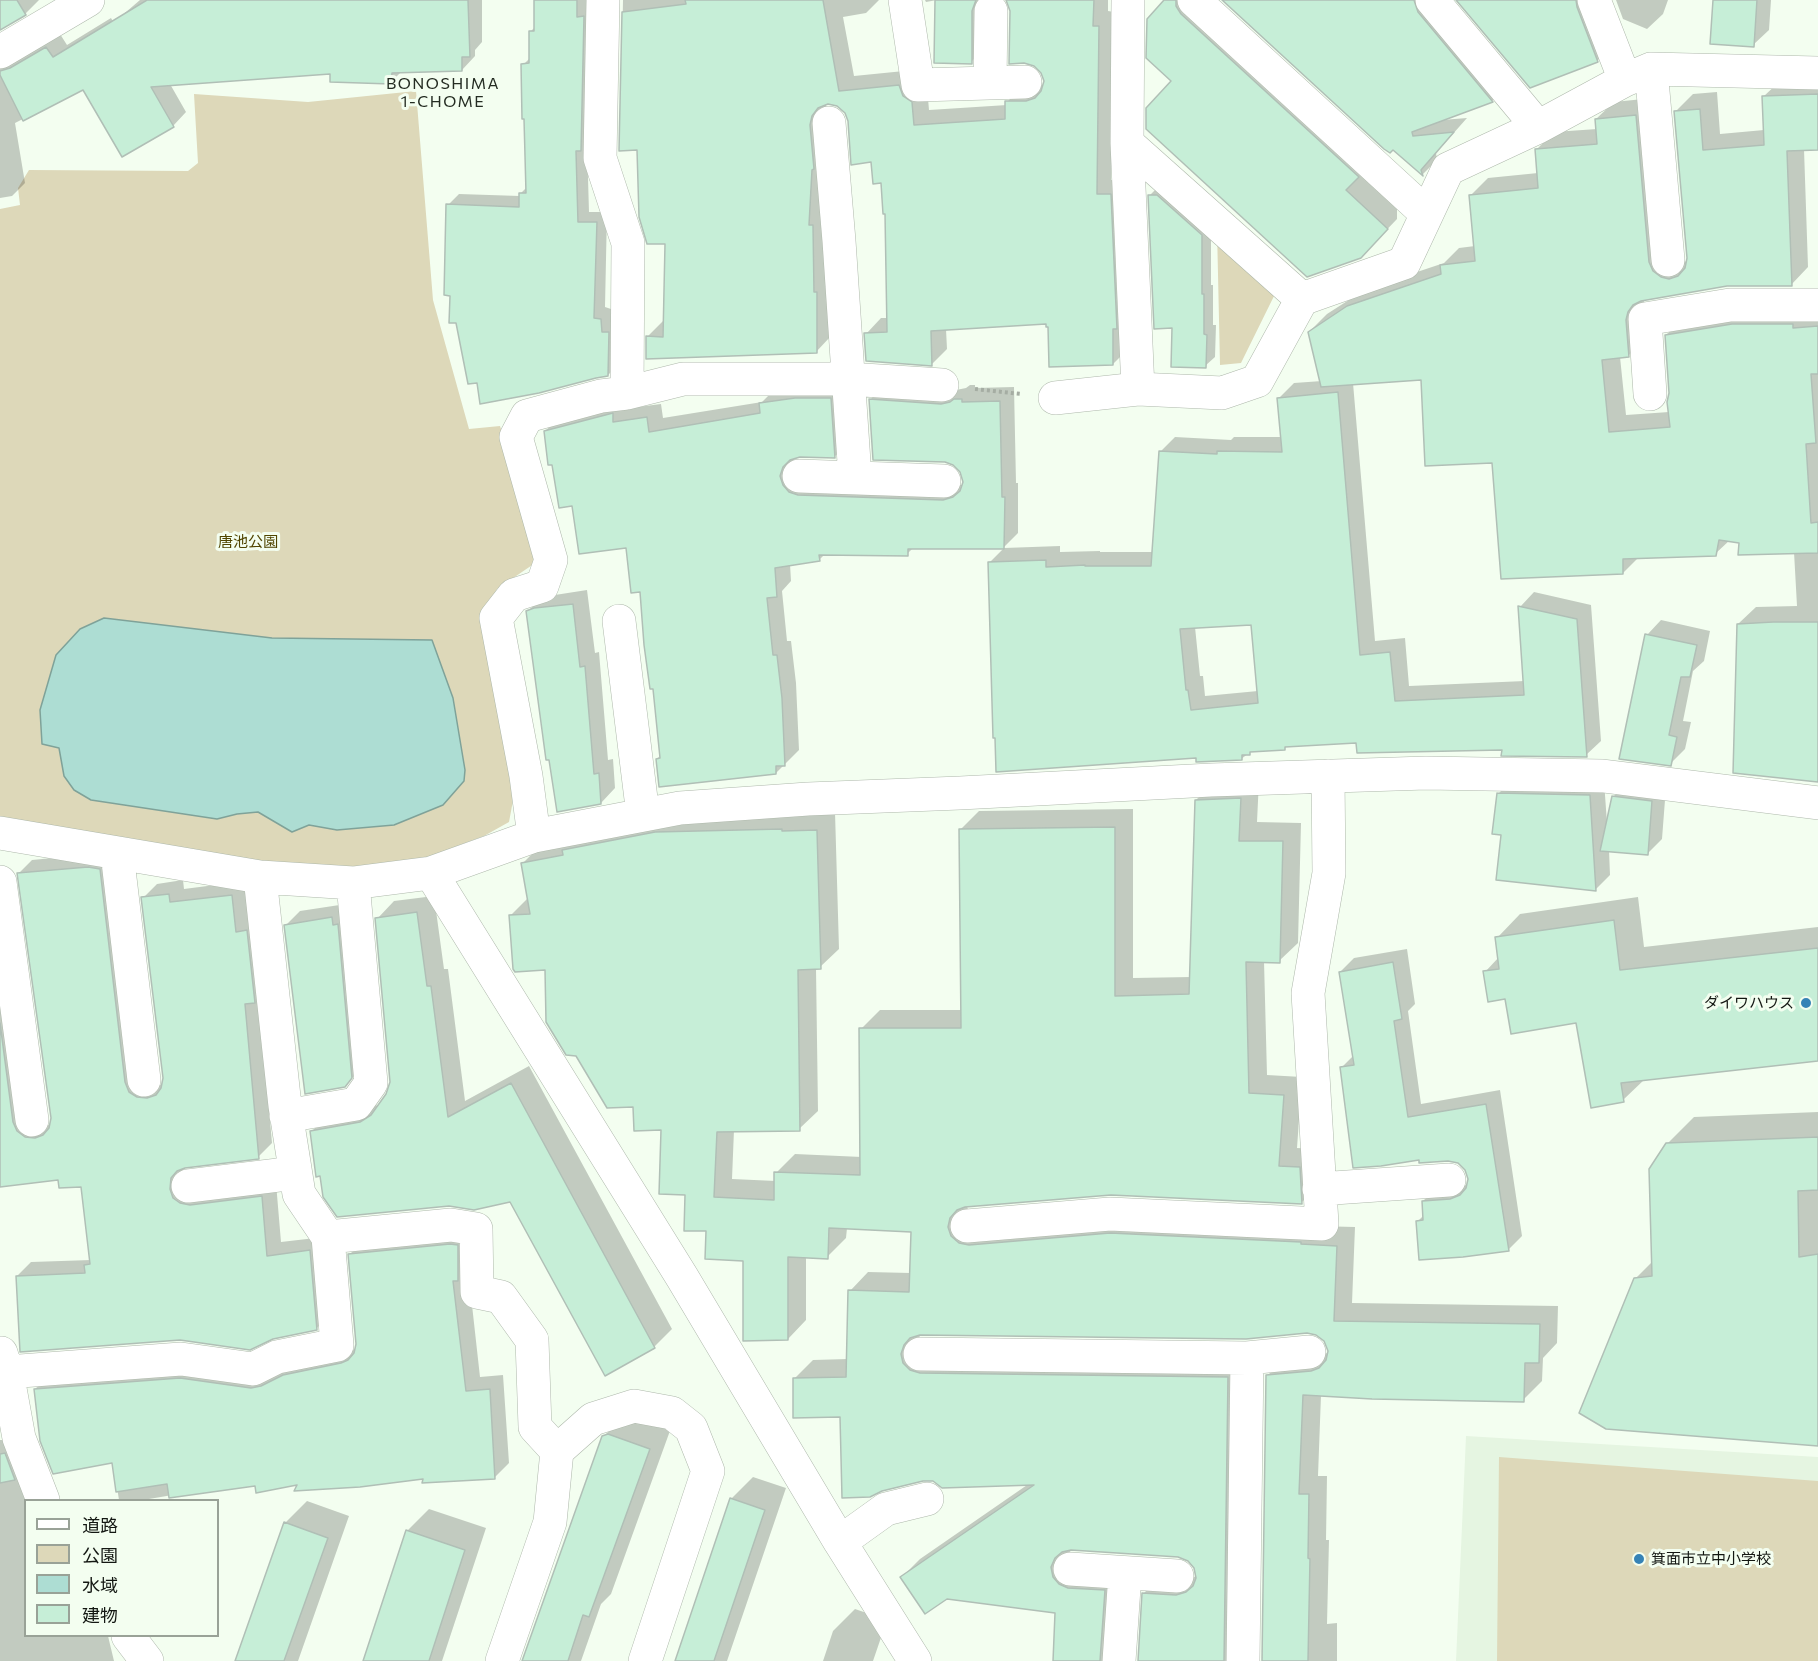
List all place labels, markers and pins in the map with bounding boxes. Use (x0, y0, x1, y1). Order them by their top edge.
place label: ダイワハウス (1704, 994, 1794, 1012)
marker: ダイワハウス (1799, 996, 1813, 1010)
place label: 箕面市立中小学校 (1651, 1550, 1771, 1568)
marker: 箕面市立中小学校 (1632, 1552, 1646, 1566)

